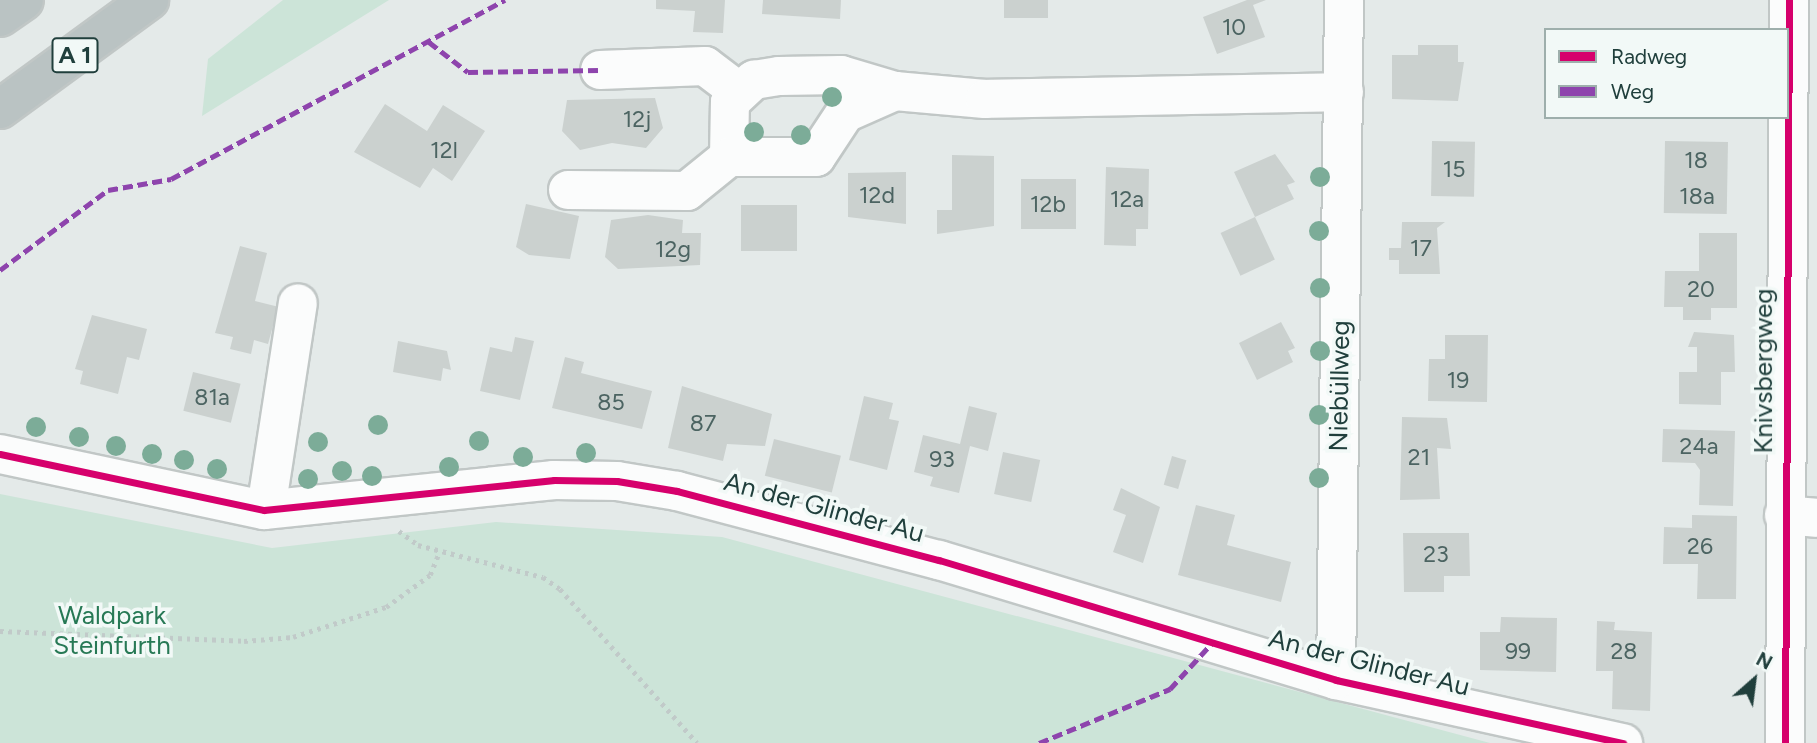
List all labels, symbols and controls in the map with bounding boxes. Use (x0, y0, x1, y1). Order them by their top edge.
house number: 10 (1222, 13, 1246, 41)
legend (1544, 28, 1789, 119)
road number: A 1 (50, 34, 100, 76)
text: Radweg (1611, 44, 1687, 69)
text: Weg (1611, 79, 1654, 104)
house number: 12j (623, 105, 651, 133)
house number: 12l (430, 136, 458, 164)
house number: 18 (1684, 146, 1708, 174)
house number: 15 (1443, 155, 1465, 183)
house number: 12d (859, 181, 895, 209)
house number: 18a (1679, 182, 1715, 210)
house number: 12a (1110, 185, 1144, 213)
house number: 12b (1030, 190, 1066, 218)
house number: 17 (1410, 234, 1432, 262)
house number: 12g (655, 235, 691, 263)
house number: 20 (1687, 275, 1715, 303)
street label: Knivsbergweg (1748, 288, 1780, 454)
street label: Niebüllweg (1323, 320, 1357, 452)
house number: 19 (1447, 366, 1469, 394)
house number: 81a (194, 383, 230, 411)
house number: 85 (597, 388, 625, 416)
house number: 87 (690, 409, 716, 437)
house number: 24a (1680, 432, 1718, 460)
house number: 21 (1408, 443, 1430, 471)
house number: 93 (929, 445, 955, 473)
street label: An der Glinder Au (720, 466, 928, 550)
house number: 26 (1687, 532, 1713, 560)
house number: 23 (1423, 540, 1449, 568)
park label: Waldpark Steinfurth (53, 600, 171, 662)
street label: An der Glinder Au (1265, 623, 1473, 703)
house number: 99 (1505, 637, 1531, 665)
house number: 28 (1611, 637, 1637, 665)
north arrow (1719, 645, 1789, 715)
text: N (1752, 647, 1776, 675)

